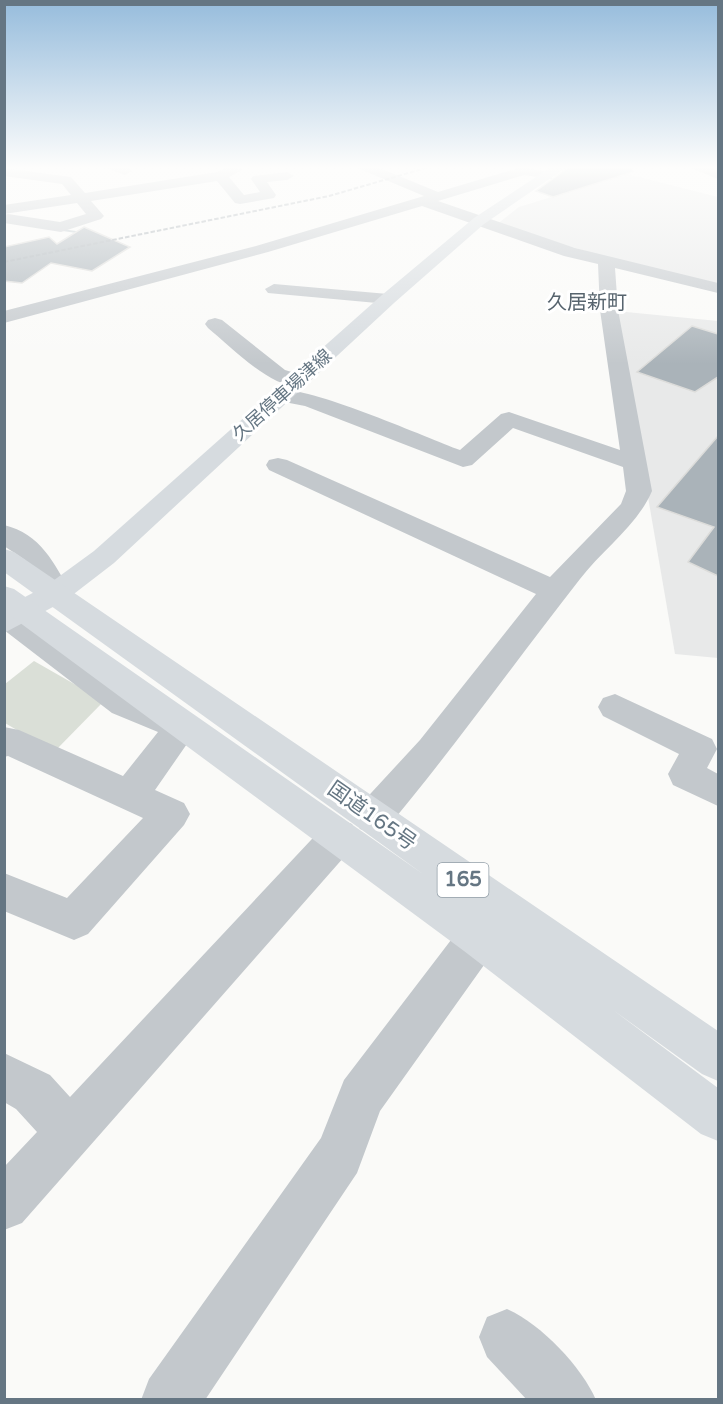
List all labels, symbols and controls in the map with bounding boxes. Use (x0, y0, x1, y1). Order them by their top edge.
district label: 久居新町 (547, 291, 627, 315)
street label: 久居停車場津線 (228, 345, 336, 445)
street label: 国道165号 (323, 776, 421, 856)
road number: 165 (438, 863, 488, 897)

